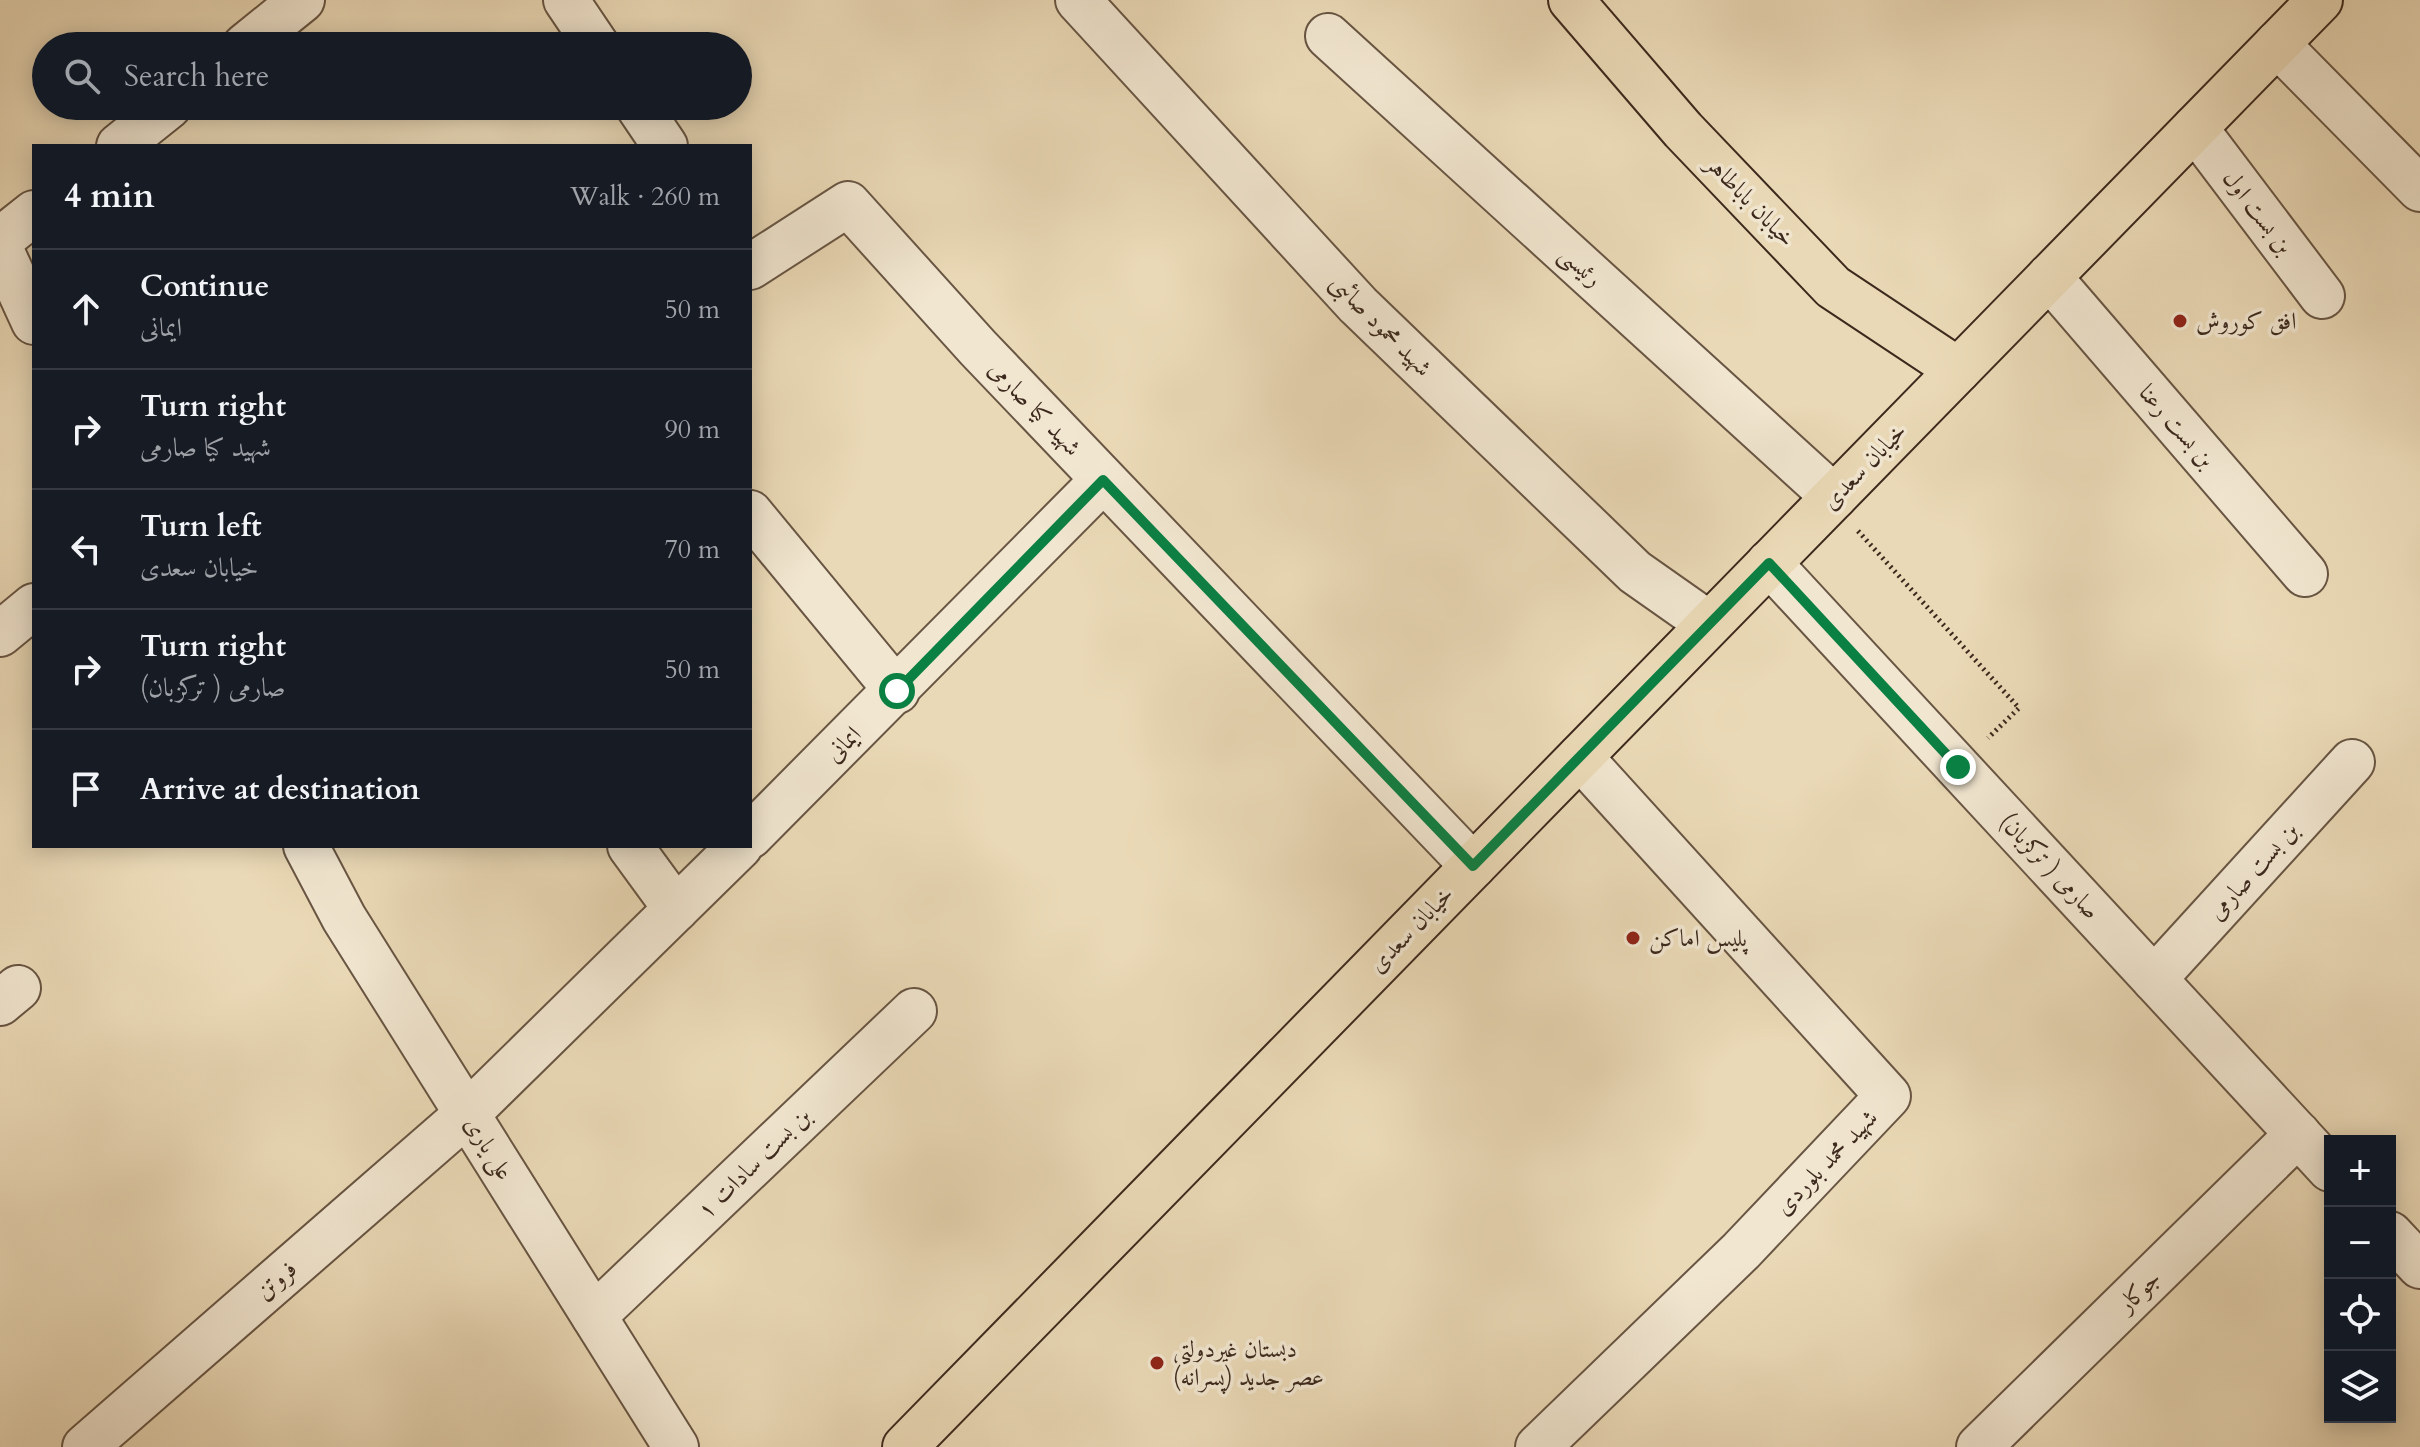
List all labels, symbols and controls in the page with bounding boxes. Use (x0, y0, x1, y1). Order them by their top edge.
search box (32, 32, 752, 120)
icon: search (60, 54, 104, 98)
text: Search here (124, 56, 269, 97)
street label: خیابان باباطاهر (1697, 146, 1803, 254)
street label: بن بست اول (2215, 163, 2301, 262)
text: 4 min (64, 173, 155, 219)
text: Walk · 260 m (570, 179, 720, 214)
street label: رئیسی (1552, 238, 1609, 295)
text: Continue (140, 266, 269, 307)
street label: شهید محمود صائبی (1321, 267, 1439, 385)
icon: ahead (64, 287, 108, 331)
text: 50 m (664, 292, 720, 327)
place label: افق کوروش (2196, 305, 2296, 338)
text: ایمانی (140, 310, 182, 345)
marker: افق کوروش (2171, 312, 2189, 330)
street label: شهید کیا صارمی (981, 353, 1089, 463)
street label: بن بست رعنا (2131, 377, 2223, 476)
text: Turn right (140, 386, 286, 427)
icon: right (64, 407, 108, 451)
text: 90 m (664, 412, 720, 447)
street label: خیابان سعدی (1815, 416, 1914, 517)
text: شهید کیا صارمی (140, 430, 271, 465)
text: Turn left (140, 506, 262, 547)
icon: left (64, 527, 108, 571)
text: 70 m (664, 532, 720, 567)
text: خیابان سعدی (140, 550, 258, 585)
text: Turn right (140, 626, 286, 667)
icon: right (64, 647, 108, 691)
text: 50 m (664, 652, 720, 687)
text: صارمی ( ترکزبان) (140, 670, 285, 705)
route start (879, 673, 915, 709)
street label: ایمانی (818, 719, 869, 770)
route end (1940, 749, 1976, 785)
icon: arrive (64, 767, 108, 811)
text: Arrive at destination (140, 769, 420, 810)
street label: صارمی ( ترکزبان) (1992, 806, 2107, 927)
street label: بن بست صارمی (2200, 815, 2307, 928)
street label: خیابان سعدی (1362, 879, 1461, 980)
place label: پلیس اماکن (1649, 922, 1749, 955)
marker: پلیس اماکن (1624, 929, 1642, 947)
street label: بن بست سادات ۱ (690, 1100, 819, 1226)
street label: شهید محمد بلوردی (1768, 1102, 1885, 1222)
street label: علی یاری (456, 1110, 521, 1187)
map controls (2324, 1135, 2396, 1423)
button: + (2324, 1135, 2396, 1207)
button: − (2324, 1207, 2396, 1279)
street label: فروتن (249, 1253, 304, 1308)
street label: جوکار (2109, 1263, 2168, 1322)
button: locate (2324, 1279, 2396, 1351)
place label: دبستان غیردولتی عصر جدید (پسرانه) (1173, 1333, 1324, 1395)
button: layers (2324, 1351, 2396, 1423)
marker: دبستان غیردولتی عصر جدید (پسرانه) (1148, 1354, 1166, 1372)

